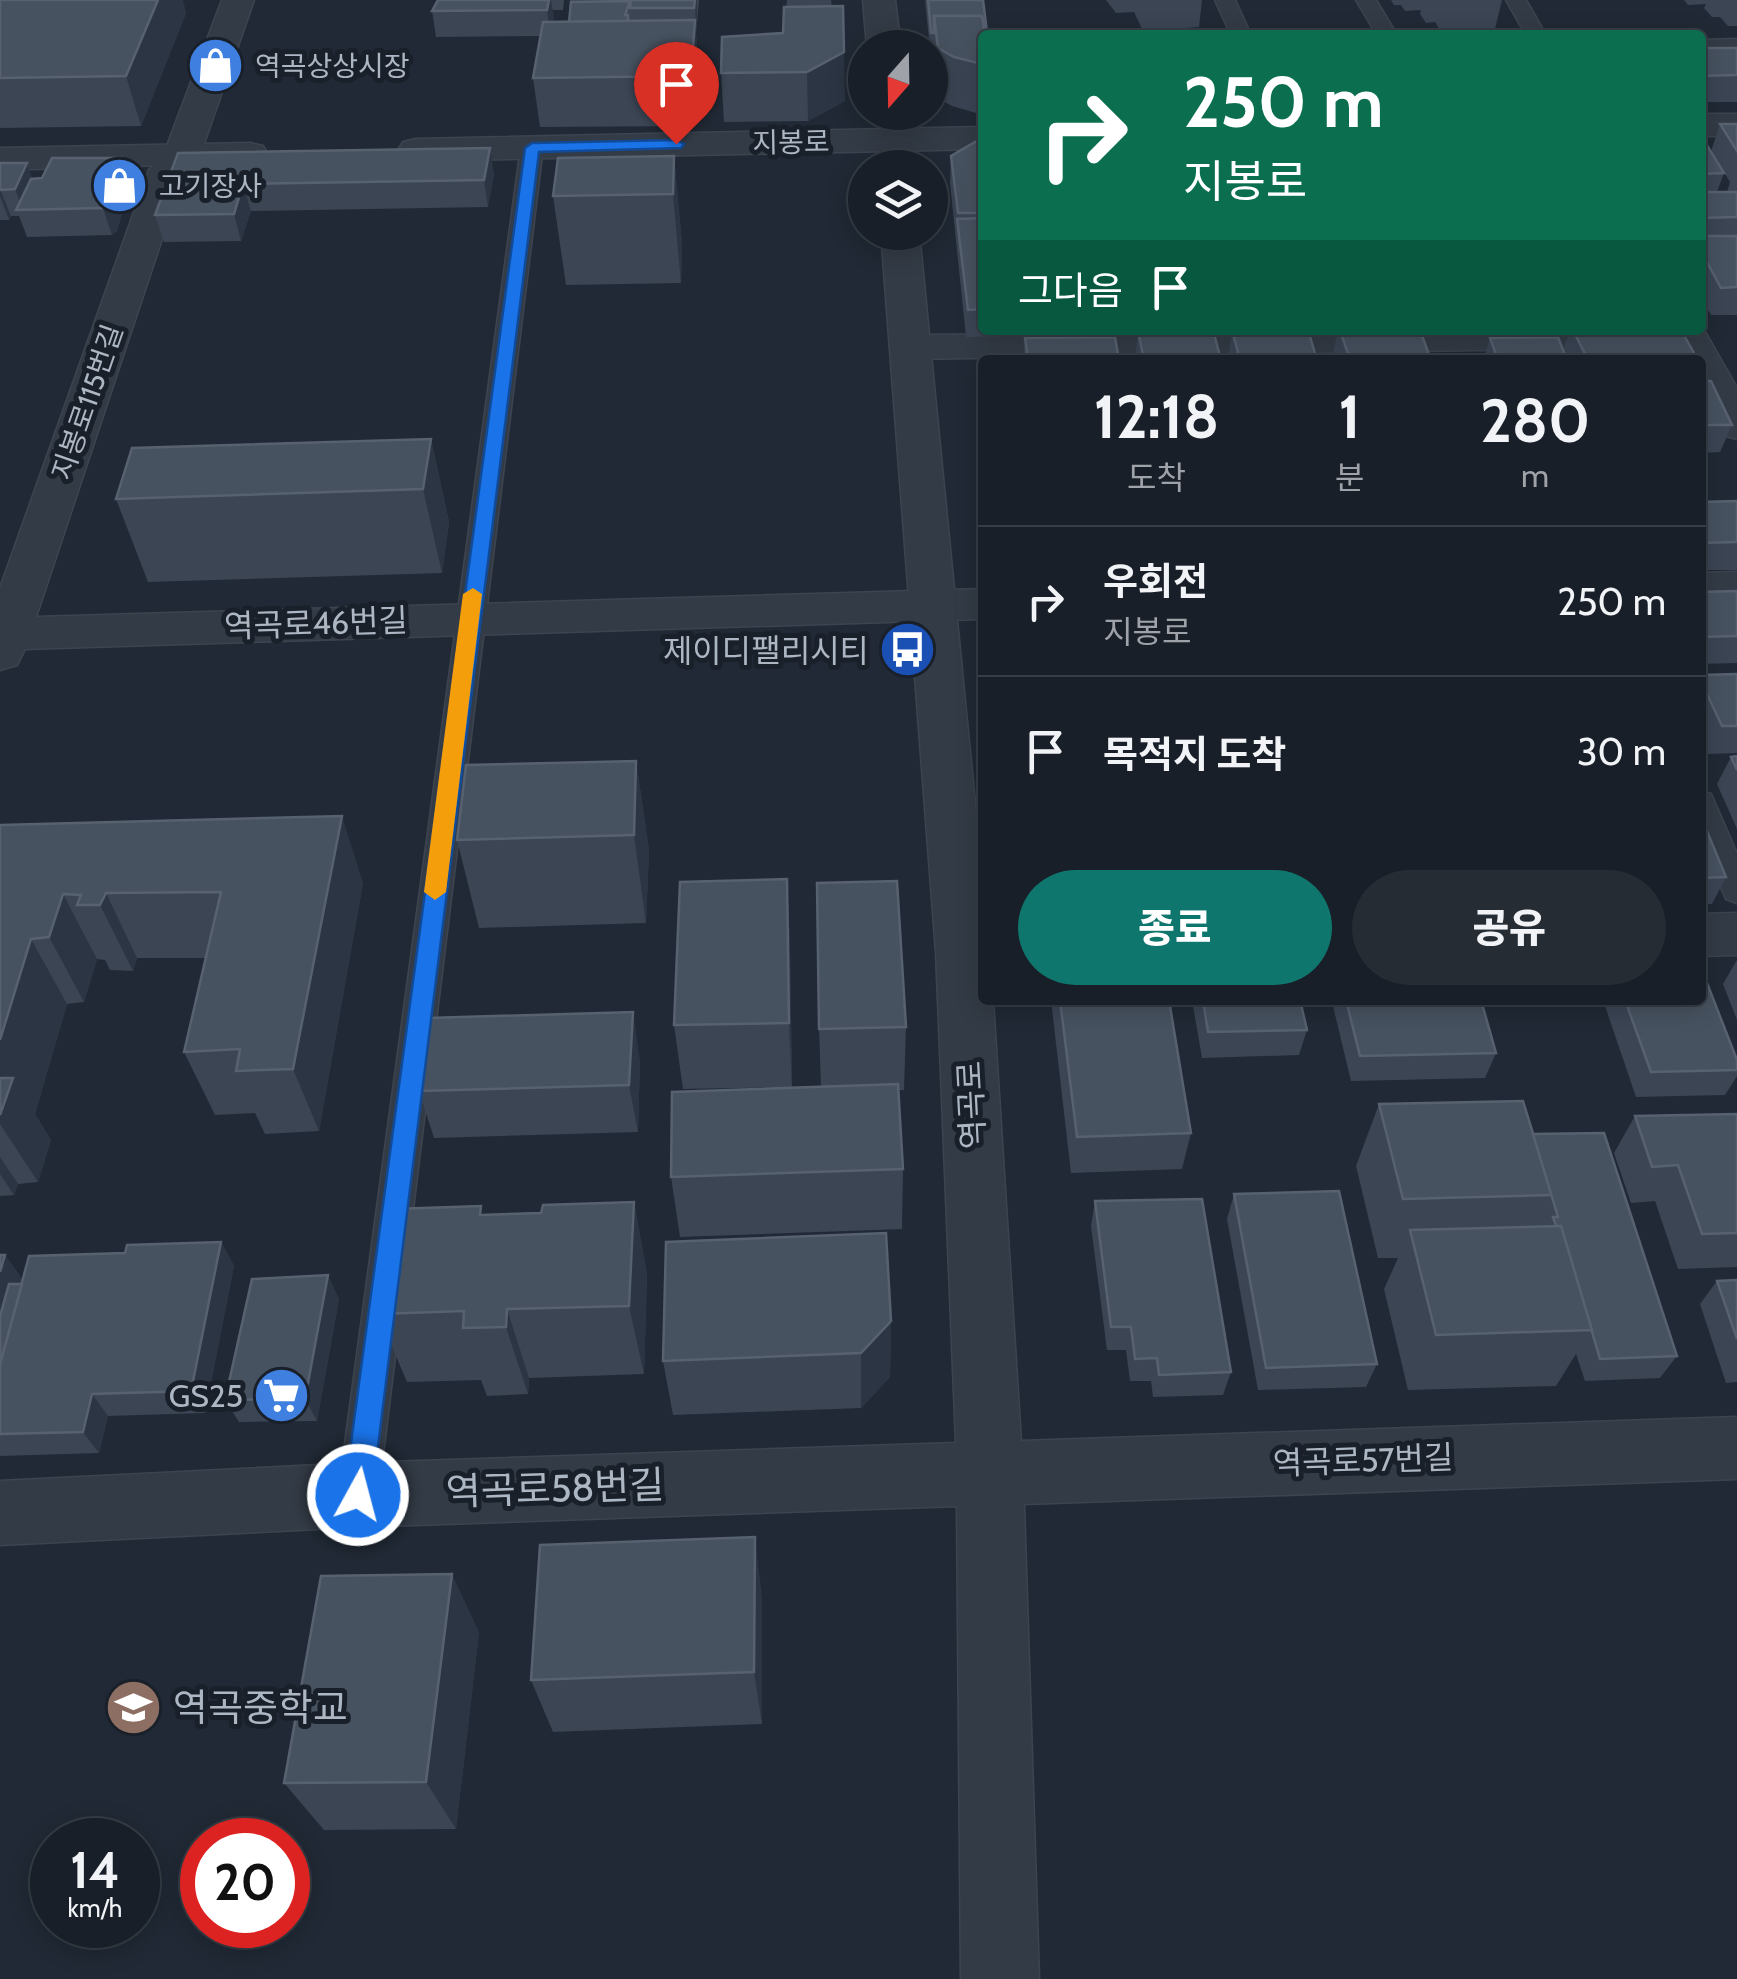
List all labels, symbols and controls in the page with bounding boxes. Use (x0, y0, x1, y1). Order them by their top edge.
north arrow (848, 30, 948, 130)
map controls (848, 30, 948, 250)
shop icon: 역곡상상시장 (186, 36, 246, 96)
pin (634, 42, 719, 145)
place label: 역곡상상시장 (255, 49, 410, 83)
icon: arrive (649, 57, 704, 112)
text: 250 m (1183, 59, 1384, 145)
icon: right (1018, 70, 1148, 200)
street label: 지봉로 (752, 124, 830, 160)
button: layers (848, 150, 948, 250)
text: 지봉로 (1183, 154, 1307, 208)
shop icon: 고기장사 (90, 156, 150, 216)
place label: 고기장사 (159, 169, 262, 203)
icon: arrive (1143, 260, 1198, 315)
text: 그다음 (1018, 267, 1123, 314)
street label: 지봉로115번길 (45, 320, 129, 484)
text: 12:18 (1094, 380, 1219, 453)
text: 1 (1339, 380, 1361, 453)
text: 280 (1480, 384, 1590, 457)
text: m (1521, 456, 1549, 495)
text: 도착 (1127, 458, 1186, 497)
text: 분 (1335, 458, 1364, 497)
text: 우회전 (1103, 558, 1208, 605)
icon: right (1018, 574, 1073, 629)
text: 250 m (1557, 578, 1666, 625)
street label: 역곡로46번길 (223, 600, 409, 646)
text: 지봉로 (1103, 612, 1191, 651)
bus stop icon: 제이디팰리시티 (878, 620, 938, 680)
place label: 제이디팰리시티 (663, 631, 869, 670)
icon: arrive (1018, 724, 1073, 779)
text: 30 m (1577, 728, 1666, 775)
text: 목적지 도착 (1103, 731, 1286, 778)
button: 종료 (1018, 870, 1332, 985)
button: 공유 (1352, 870, 1666, 985)
street label: 역곡로 (949, 1060, 993, 1150)
supermarket icon: GS25 (252, 1365, 312, 1425)
place label: GS25 (169, 1376, 243, 1415)
street label: 역곡로57번길 (1272, 1437, 1454, 1483)
position arrow (306, 1443, 410, 1547)
street label: 역곡로58번길 (445, 1461, 665, 1515)
school or university icon: 역곡중학교 (104, 1677, 164, 1737)
place label: 역곡중학교 (173, 1684, 348, 1731)
speed limit sign: 20 (180, 1818, 310, 1948)
text: 14 (70, 1840, 120, 1901)
text: km/h (68, 1893, 122, 1923)

